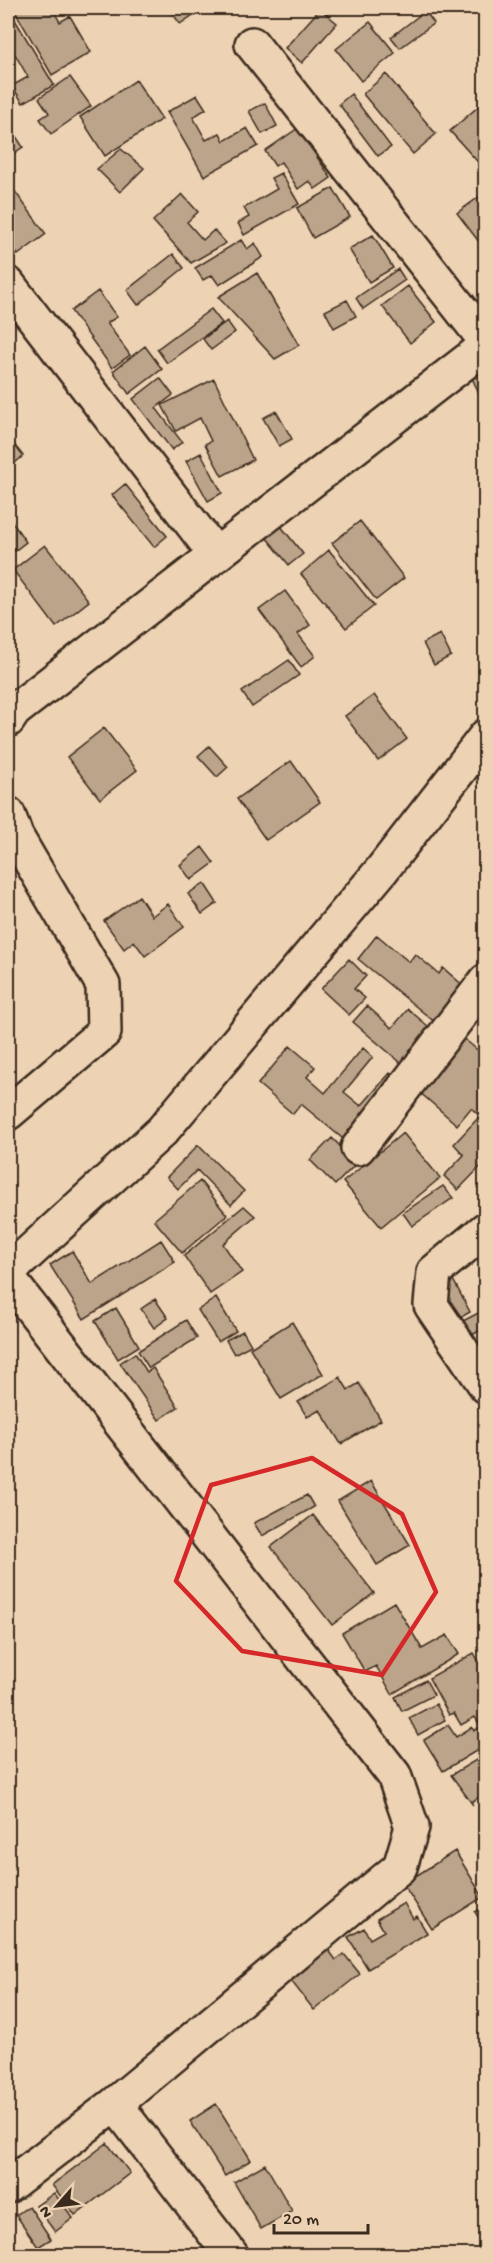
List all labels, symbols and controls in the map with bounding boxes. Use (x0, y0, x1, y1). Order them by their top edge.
north arrow (27, 2176, 87, 2236)
scale bar (274, 2197, 368, 2235)
text: N (36, 2202, 58, 2220)
text: 20 m (283, 2210, 319, 2231)

